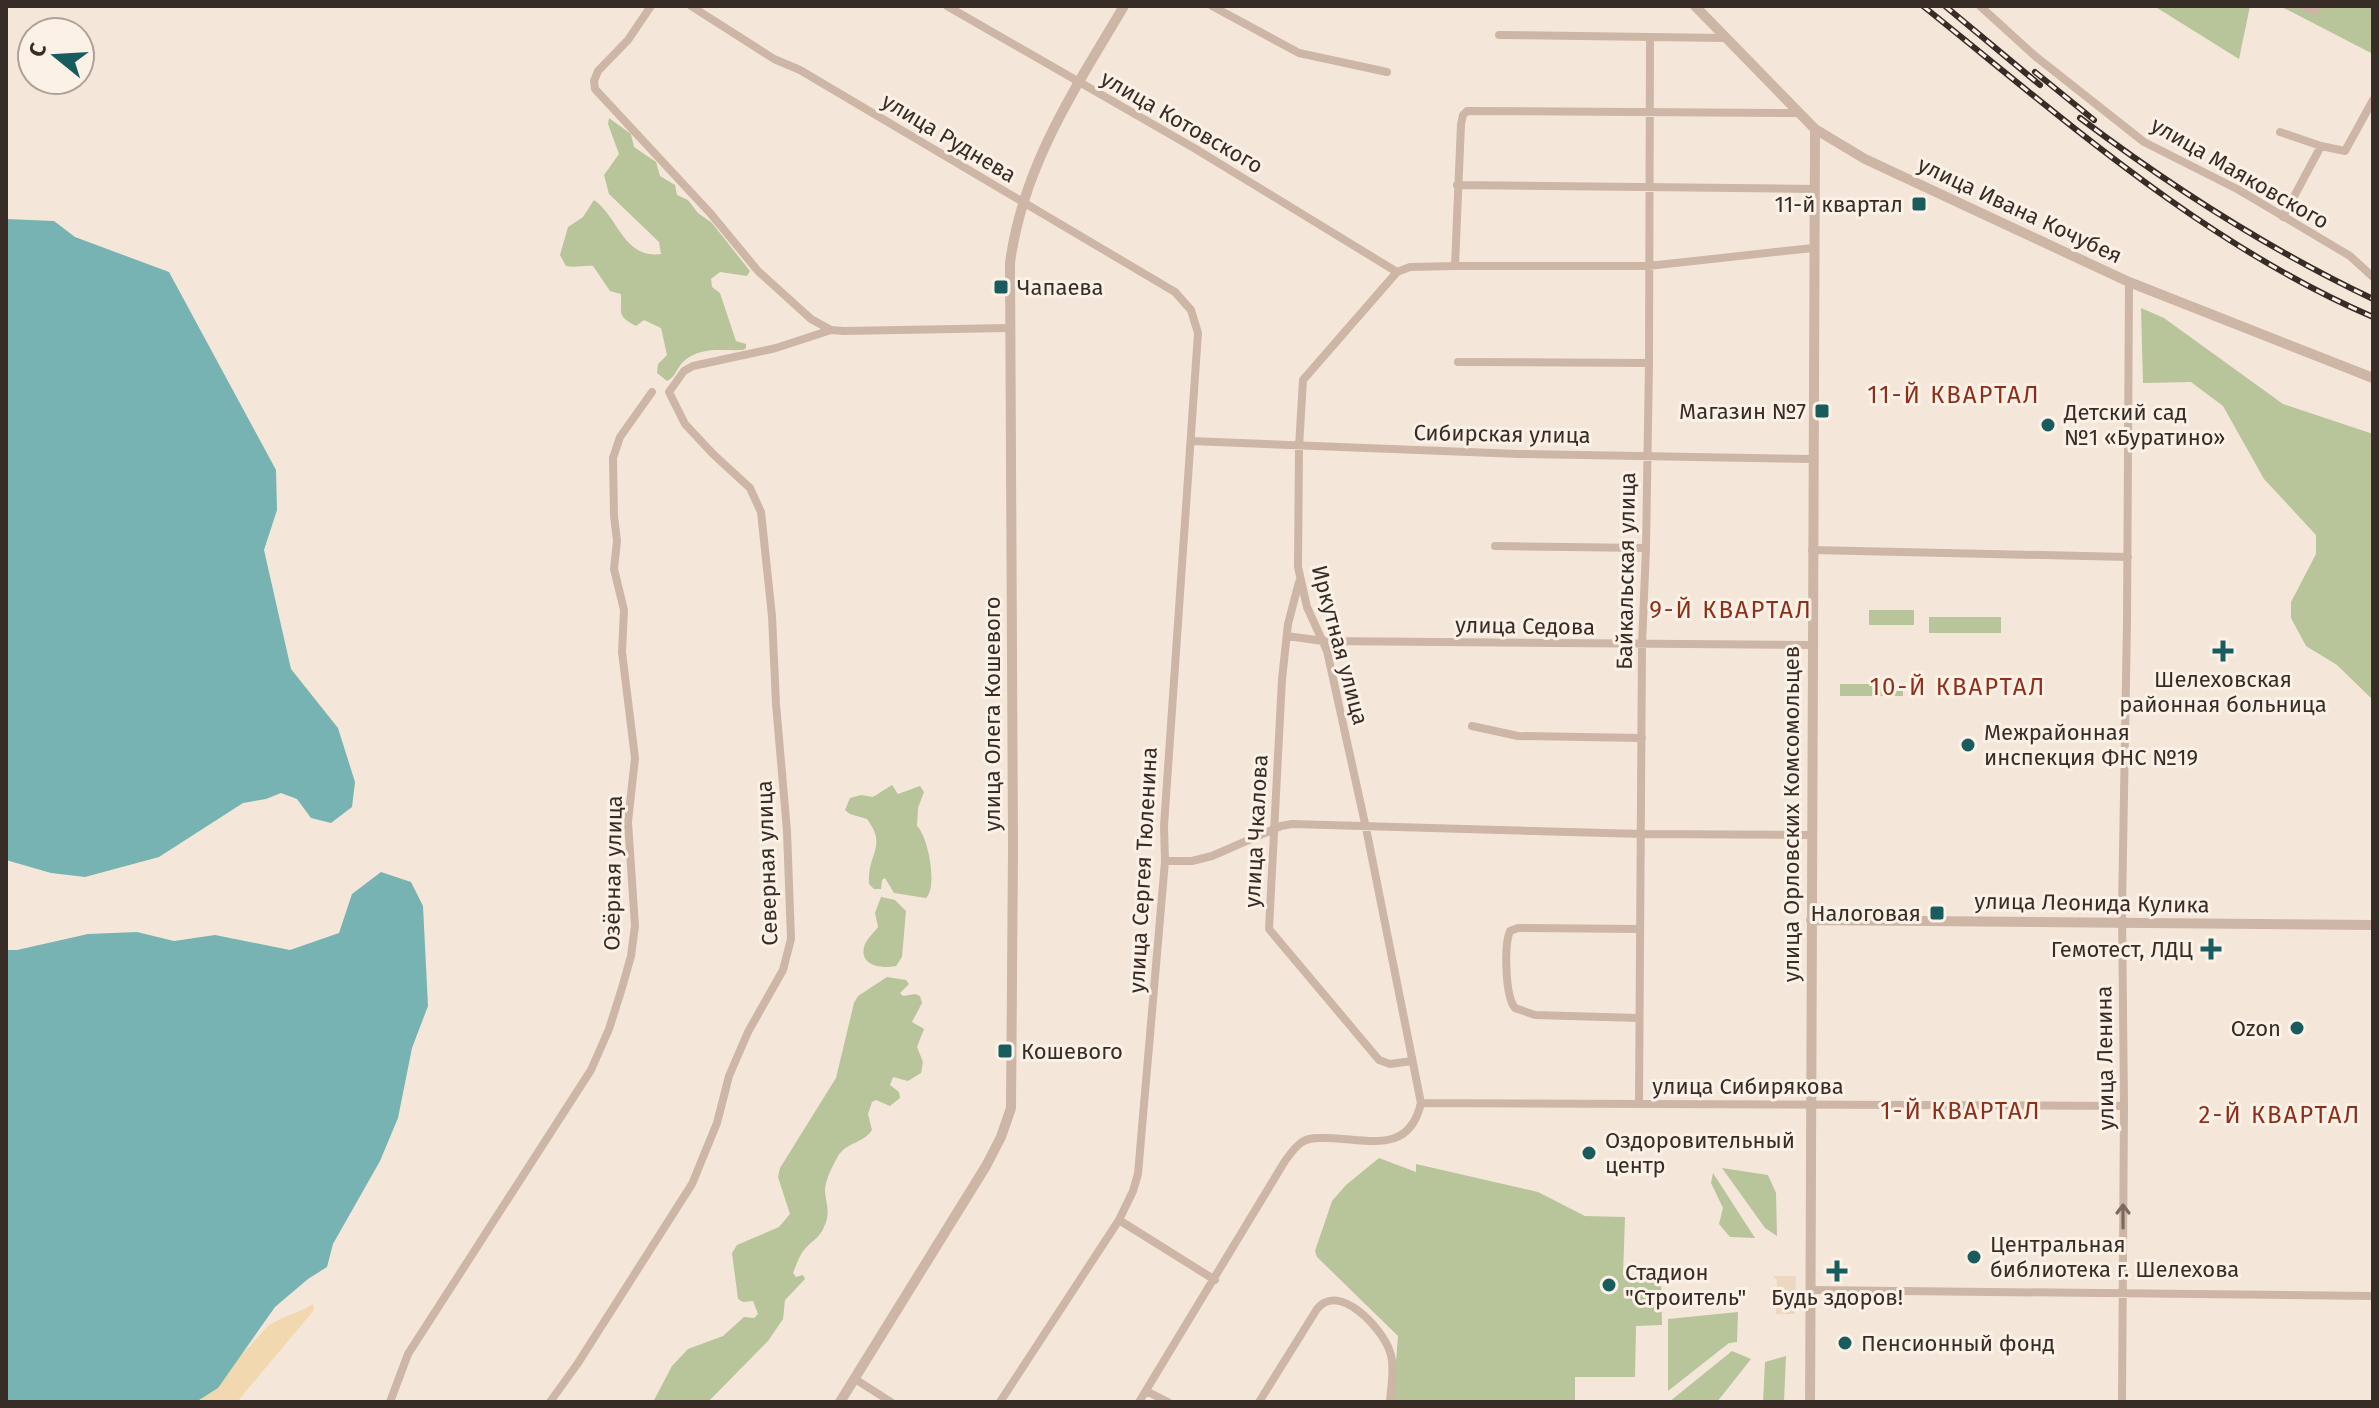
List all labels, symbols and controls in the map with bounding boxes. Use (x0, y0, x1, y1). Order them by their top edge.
north arrow (16, 16, 96, 96)
text: С (23, 39, 52, 60)
street label: улица Котовского (1096, 65, 1268, 179)
street label: улица Руднева (877, 87, 1021, 189)
street label: улица Маяковского (2146, 111, 2334, 235)
street label: улица Ивана Кочубея (1914, 151, 2126, 269)
place label: 11-й квартал (1775, 191, 1903, 218)
marker: 11-й квартал (1910, 195, 1928, 213)
place label: Чапаева (1017, 274, 1104, 301)
marker: Чапаева (992, 278, 1010, 296)
district label: 11-Й КВАРТАЛ (1867, 381, 2041, 409)
place label: Магазин №7 (1679, 398, 1806, 425)
place label: Детский сад №1 «Буратино» (2063, 399, 2226, 451)
marker: Магазин №7 (1813, 402, 1831, 420)
marker: Детский сад №1 «Буратино» (2039, 416, 2057, 434)
street label: Сибирская улица (1413, 419, 1591, 449)
street label: Байкальская улица (1611, 472, 1641, 670)
street label: Иркутная улица (1306, 562, 1374, 728)
street label: улица Олега Кошевого (979, 596, 1006, 832)
district label: 9-Й КВАРТАЛ (1649, 596, 1813, 624)
street label: улица Седова (1455, 611, 1595, 641)
marker: Шелеховская районная больница (2212, 640, 2234, 662)
street label: улица Орловских Комсомольцев (1778, 646, 1805, 982)
place label: Шелеховская районная больница (2119, 666, 2327, 718)
district label: 10-Й КВАРТАЛ (1870, 673, 2046, 701)
place label: Межрайонная инспекция ФНС №19 (1984, 719, 2198, 771)
marker: Межрайонная инспекция ФНС №19 (1959, 736, 1977, 754)
street label: улица Сергея Тюленина (1123, 746, 1163, 994)
street label: улица Чкалова (1239, 754, 1273, 908)
street label: Северная улица (751, 780, 783, 946)
street label: Озёрная улица (598, 795, 628, 951)
street label: улица Леонида Кулика (1974, 887, 2210, 919)
place label: Налоговая (1811, 900, 1921, 927)
marker: Налоговая (1928, 904, 1946, 922)
place label: Гемотест, ЛДЦ (2051, 936, 2193, 963)
marker: Гемотест, ЛДЦ (2200, 938, 2222, 960)
street label: улица Ленина (2090, 985, 2120, 1131)
place label: Ozon (2231, 1015, 2281, 1042)
marker: Ozon (2288, 1019, 2306, 1037)
place label: Кошевого (1021, 1038, 1123, 1065)
marker: Кошевого (996, 1042, 1014, 1060)
street label: улица Сибирякова (1652, 1073, 1844, 1100)
district label: 1-Й КВАРТАЛ (1880, 1097, 2042, 1125)
district label: 2-Й КВАРТАЛ (2199, 1101, 2361, 1129)
place label: Оздоровительный центр (1605, 1127, 1795, 1179)
marker: Оздоровительный центр (1580, 1144, 1598, 1162)
one-way arrow (2115, 1203, 2131, 1230)
place label: Центральная библиотека г. Шелехова (1990, 1231, 2239, 1283)
marker: Центральная библиотека г. Шелехова (1965, 1248, 1983, 1266)
place label: Стадион "Строитель" (1625, 1259, 1746, 1311)
marker: Будь здоров! (1828, 1262, 1846, 1280)
marker: Стадион "Строитель" (1600, 1276, 1618, 1294)
place label: Будь здоров! (1771, 1284, 1903, 1311)
place label: Пенсионный фонд (1861, 1330, 2055, 1357)
marker: Пенсионный фонд (1836, 1334, 1854, 1352)

